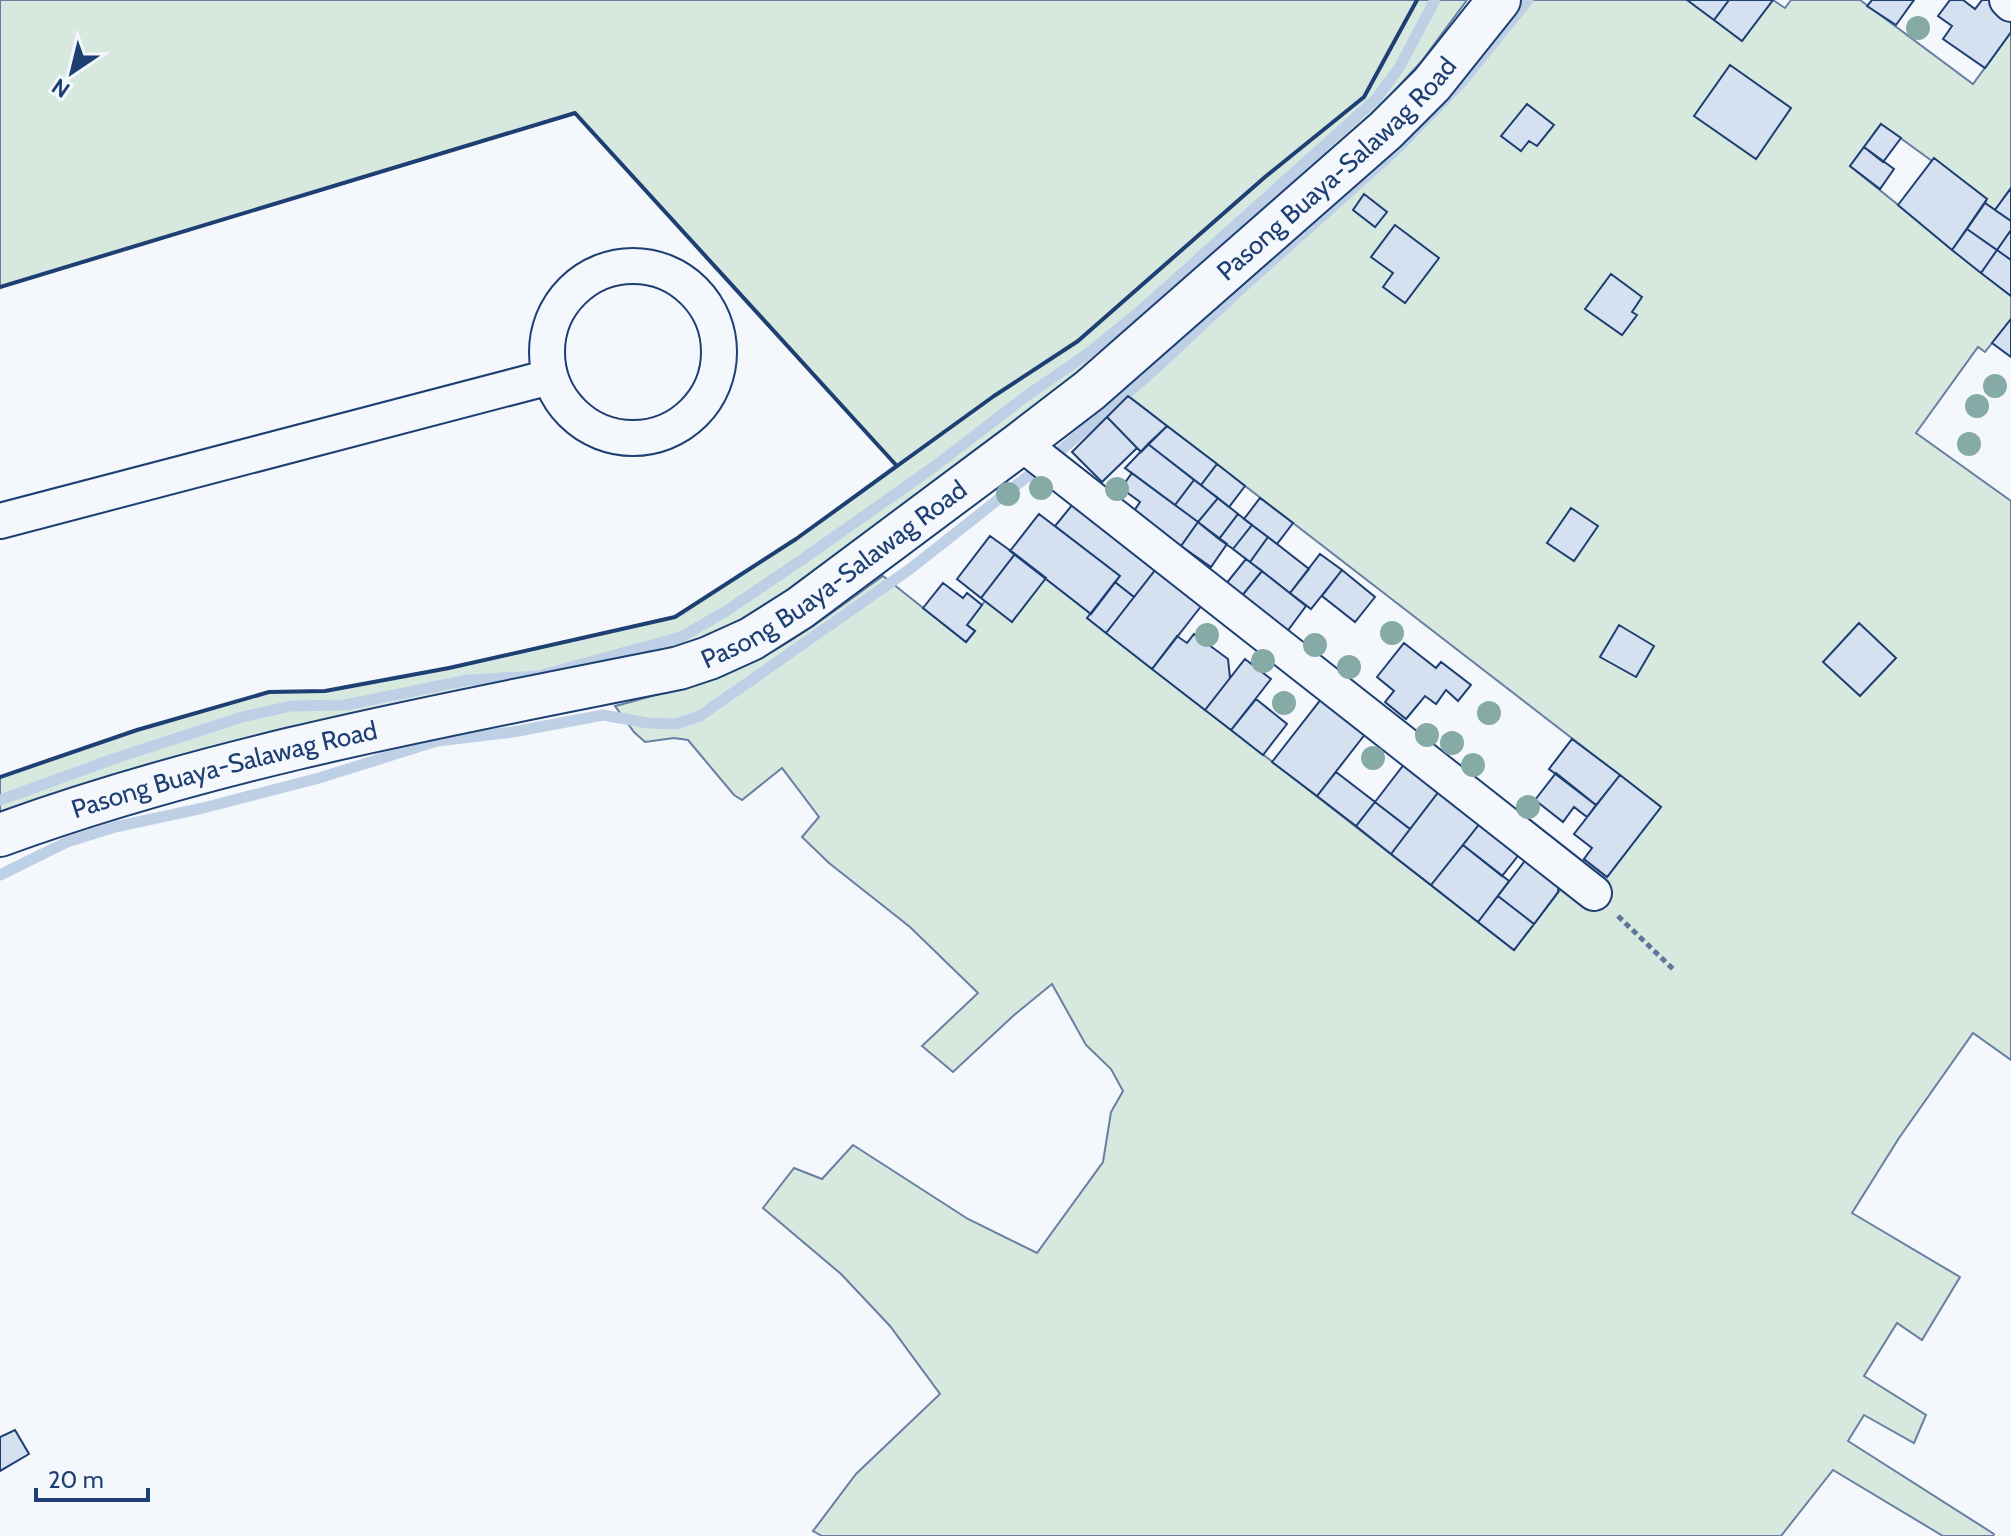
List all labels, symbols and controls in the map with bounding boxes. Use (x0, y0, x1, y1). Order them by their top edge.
north arrow (32, 32, 112, 112)
street label: Pasong Buaya-Salawag Road (1210, 51, 1463, 287)
text: N (47, 72, 75, 103)
street label: Pasong Buaya-Salawag Road (696, 473, 973, 676)
street label: Pasong Buaya-Salawag Road (67, 714, 380, 825)
scale bar (36, 1452, 148, 1502)
text: 20 m (48, 1465, 104, 1494)

